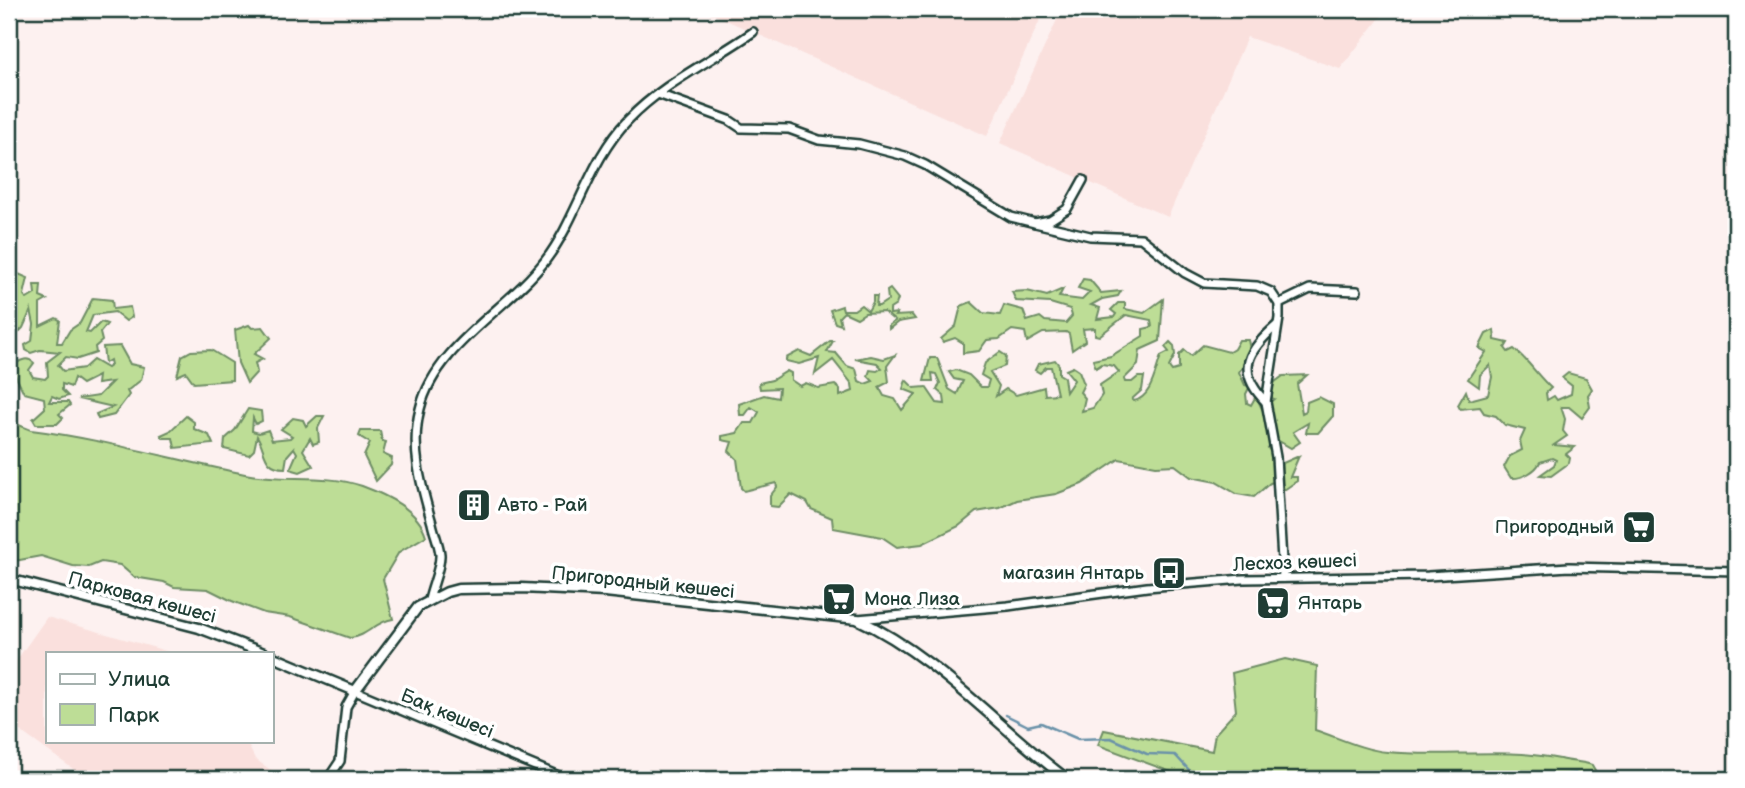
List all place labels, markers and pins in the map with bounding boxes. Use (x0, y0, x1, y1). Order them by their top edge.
building icon: Авто - Рай (455, 486, 493, 524)
place label: Авто - Рай (497, 494, 588, 517)
supermarket icon: Пригородный (1620, 508, 1658, 546)
place label: Пригородный (1495, 516, 1614, 539)
bus stop icon: магазин Янтарь (1150, 554, 1188, 592)
place label: магазин Янтарь (1003, 562, 1145, 585)
supermarket icon: Мона Лиза (820, 580, 858, 618)
supermarket icon: Янтарь (1254, 584, 1292, 622)
place label: Мона Лиза (864, 588, 960, 611)
place label: Янтарь (1298, 592, 1362, 615)

